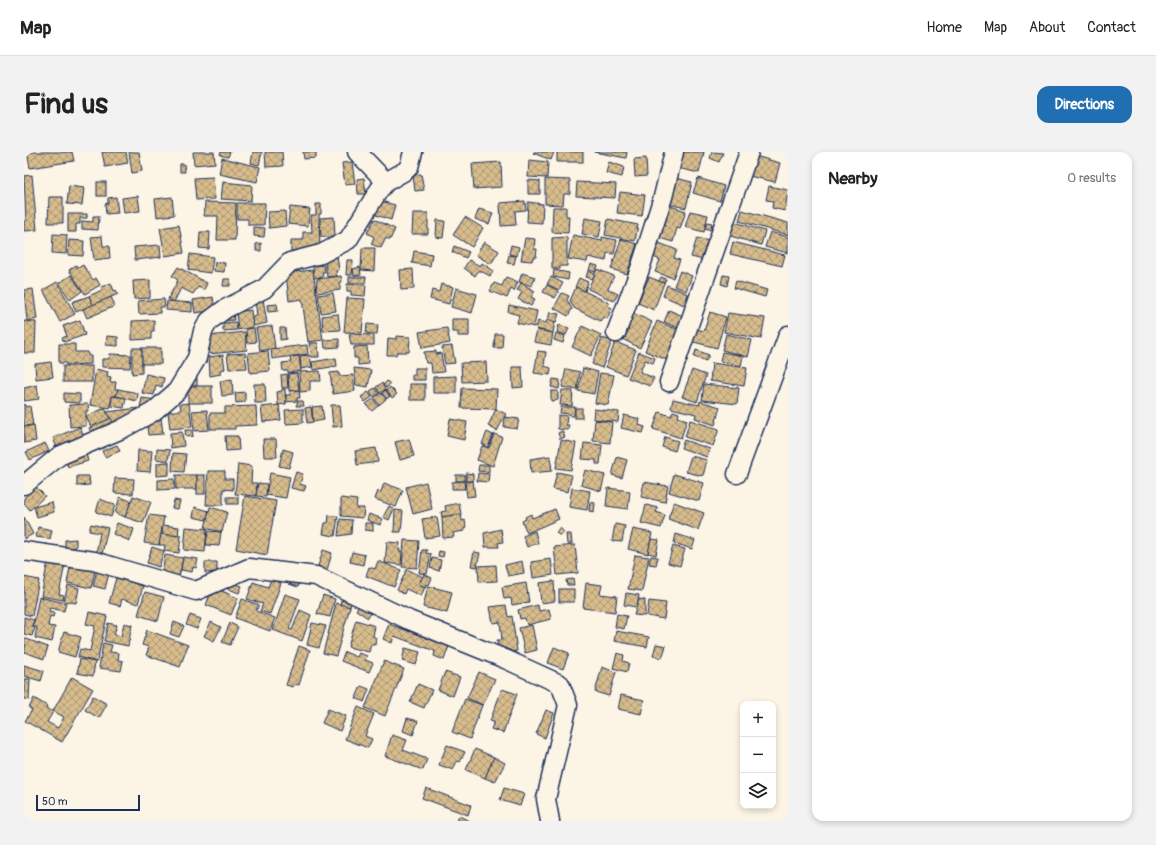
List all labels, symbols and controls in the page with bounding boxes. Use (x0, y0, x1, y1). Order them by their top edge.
text: Map (20, 16, 51, 40)
text: Home (927, 19, 962, 36)
text: Map (984, 19, 1007, 36)
text: About (1029, 19, 1065, 36)
text: Contact (1087, 19, 1136, 36)
button: Directions (1037, 86, 1132, 123)
text: Find us (24, 87, 108, 122)
text: Nearby (828, 168, 877, 189)
text: 0 results (1067, 170, 1116, 186)
map controls (740, 701, 776, 809)
button: + (740, 701, 776, 737)
button: − (740, 737, 776, 773)
button: layers (740, 773, 776, 809)
scale bar (36, 793, 140, 812)
text: 50 m (42, 795, 68, 808)

